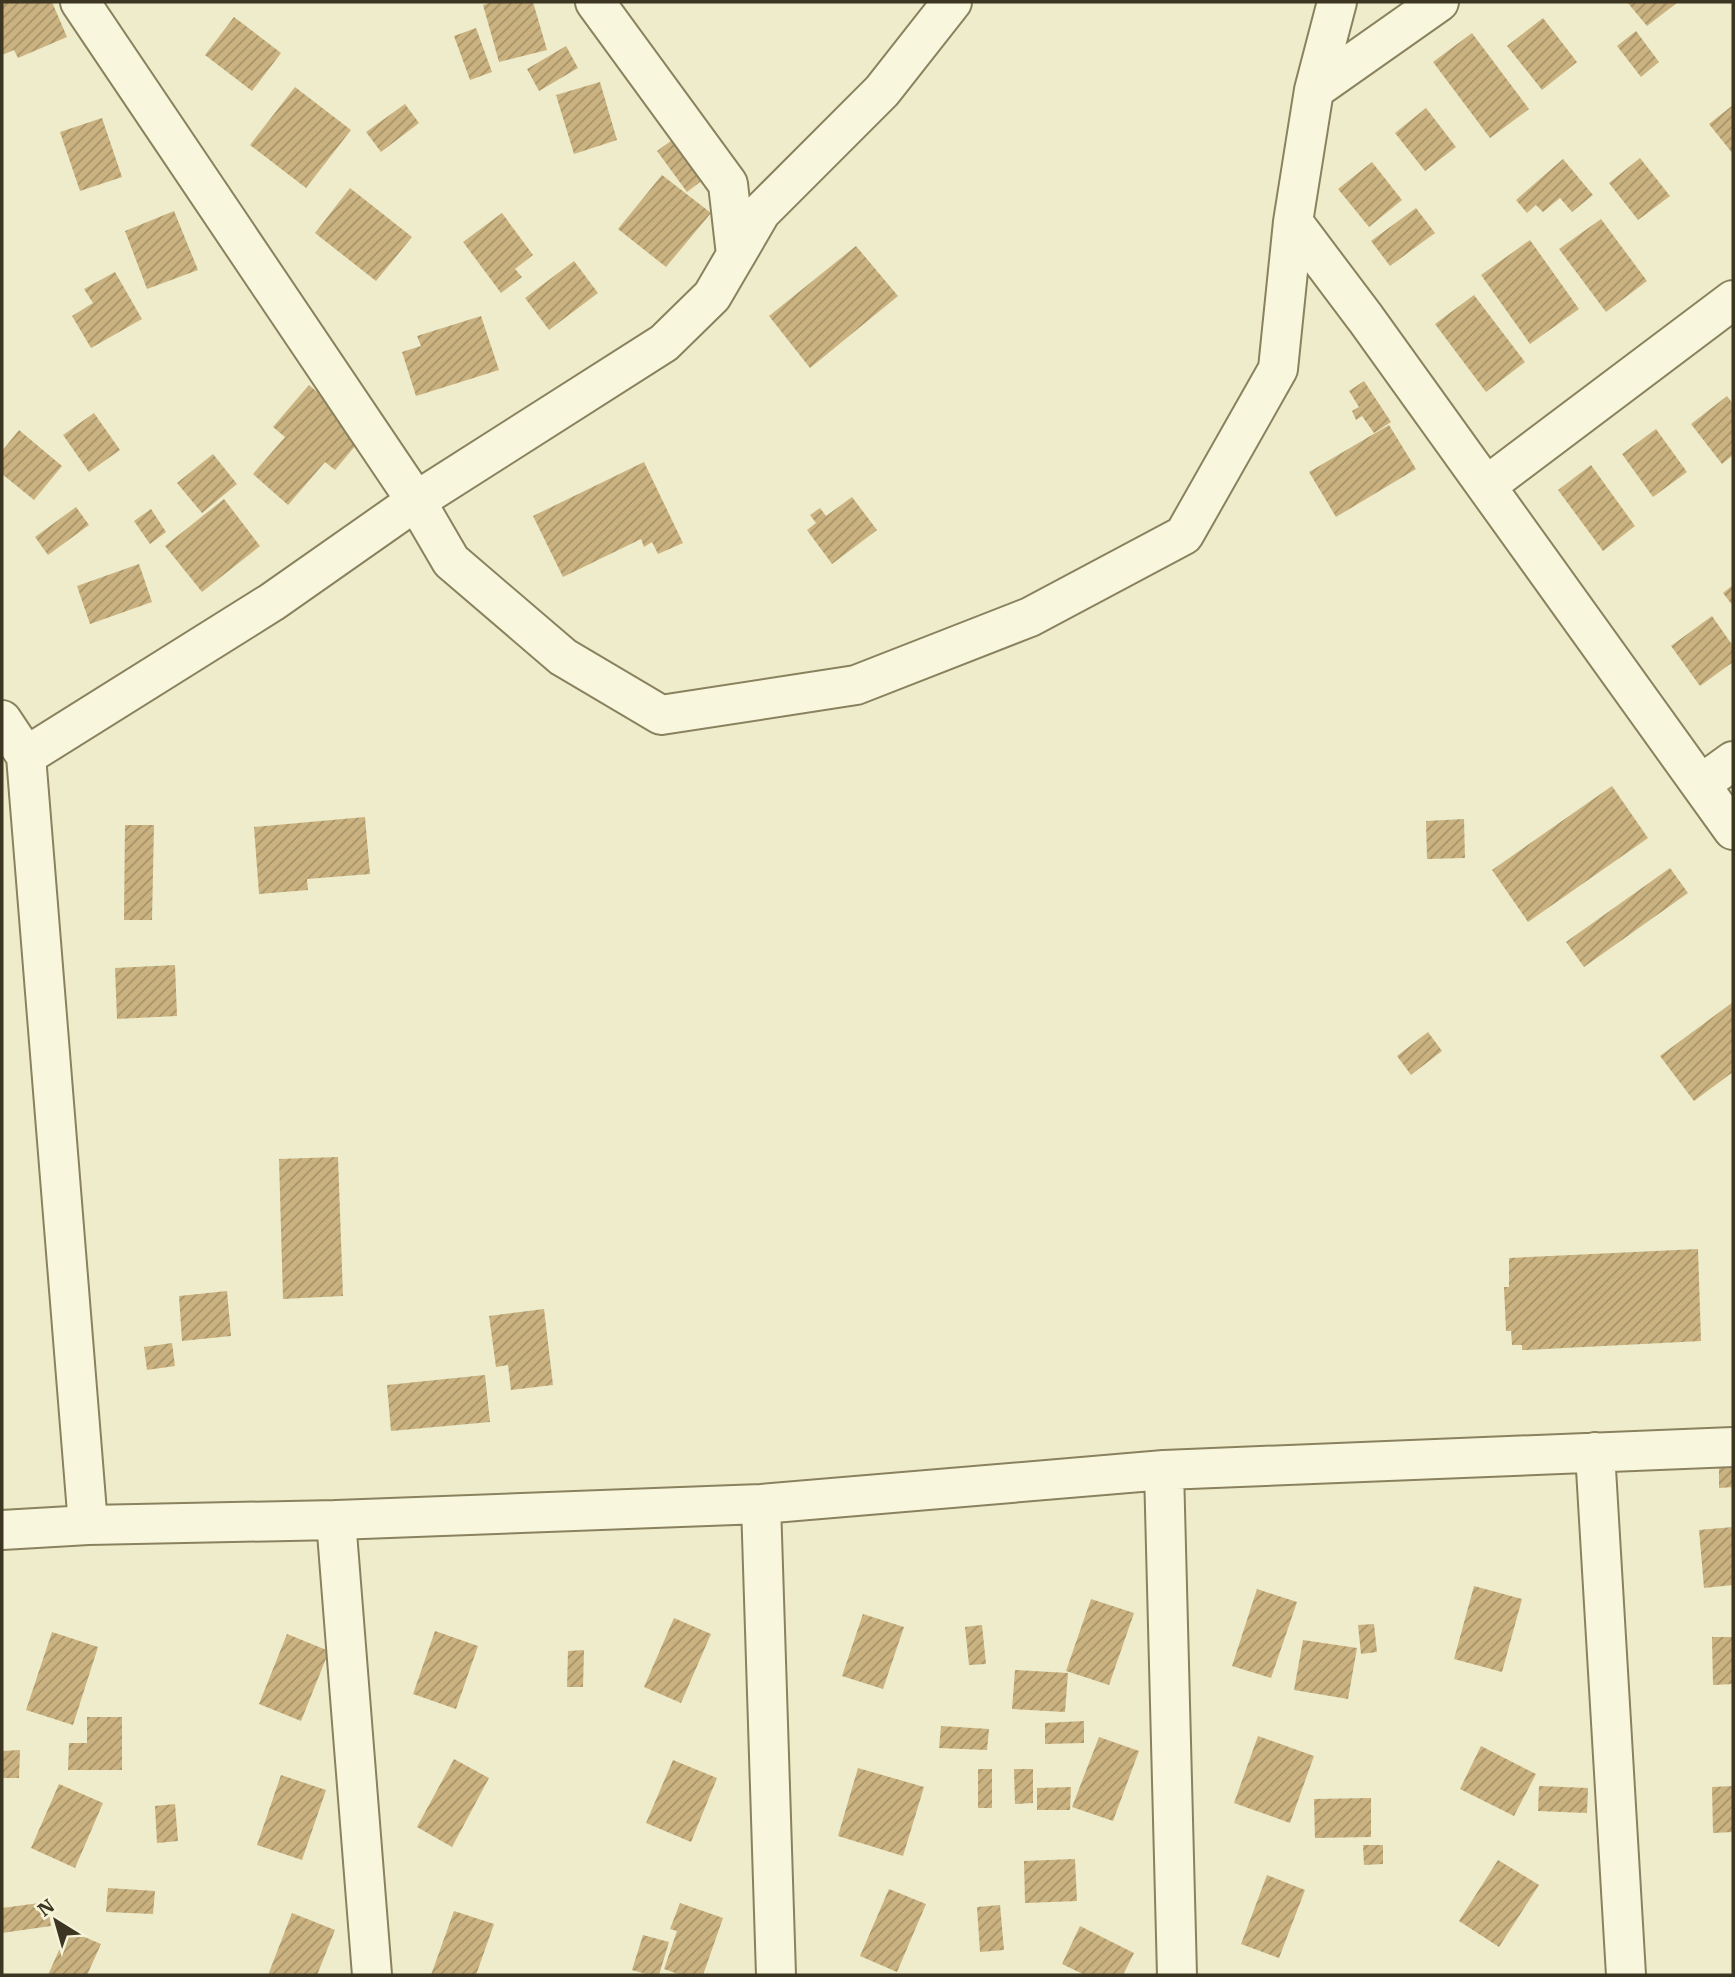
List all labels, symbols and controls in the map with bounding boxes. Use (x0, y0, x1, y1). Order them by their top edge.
north arrow (21, 1886, 91, 1956)
text: N (33, 1893, 59, 1922)

